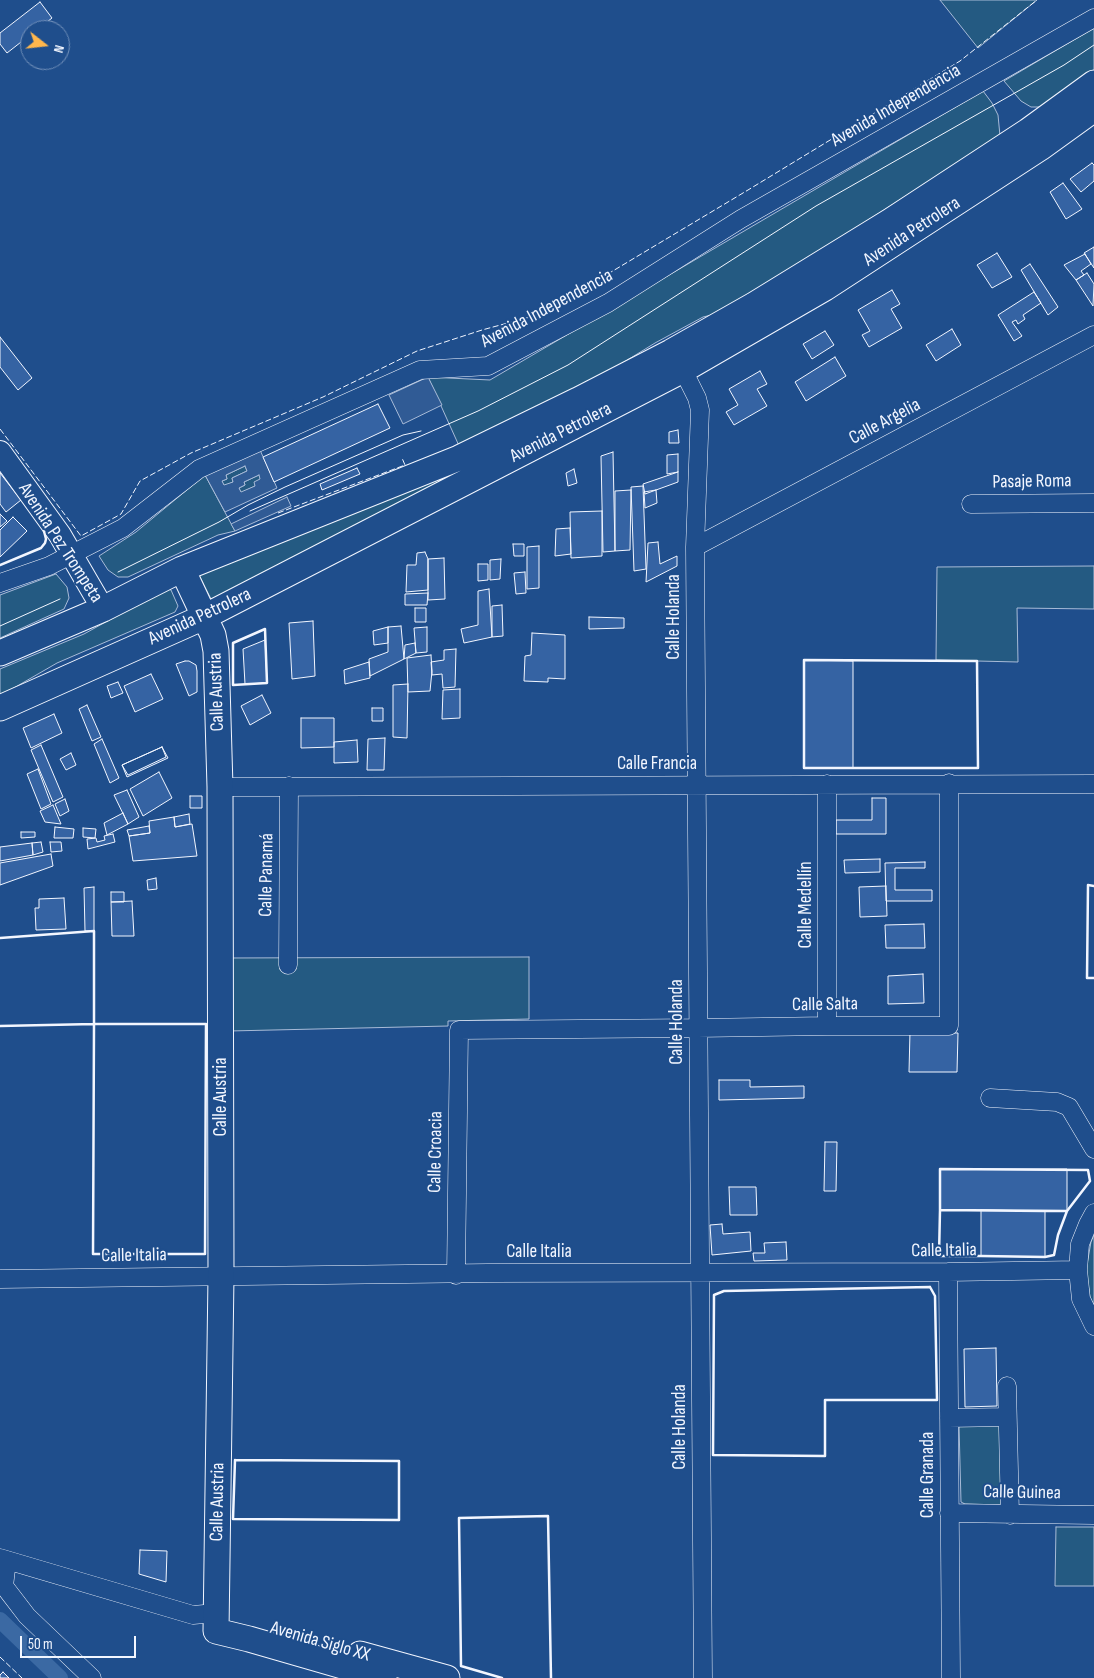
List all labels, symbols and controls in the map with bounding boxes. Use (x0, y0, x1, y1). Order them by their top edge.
north arrow (20, 20, 70, 70)
text: N (50, 43, 68, 55)
street label: Avenida Independencia (827, 60, 965, 152)
street label: Avenida Petrolera (859, 192, 965, 272)
street label: Avenida Independencia (477, 265, 617, 353)
street label: Calle Argelia (846, 394, 924, 450)
street label: Avenida Petrolera (506, 398, 616, 468)
street label: Pasaje Roma (992, 470, 1072, 494)
street label: Avenida Pez Trompeta (13, 479, 107, 607)
street label: Calle Holanda (663, 574, 685, 660)
street label: Avenida Petrolera (145, 583, 255, 651)
street label: Calle Austria (204, 652, 230, 732)
street label: Calle Francia (617, 753, 697, 775)
street label: Calle Panamá (255, 833, 279, 917)
street label: Calle Medellín (795, 861, 817, 949)
street label: Calle Holanda (666, 979, 688, 1065)
street label: Calle Salta (792, 993, 858, 1017)
street label: Calle Austria (210, 1058, 232, 1136)
street label: Calle Croacia (424, 1111, 448, 1193)
street label: Calle Italia (911, 1239, 977, 1263)
street label: Calle Italia (506, 1241, 572, 1263)
street label: Calle Italia (101, 1244, 167, 1268)
street label: Calle Holanda (669, 1384, 691, 1470)
street label: Calle Granada (917, 1432, 939, 1518)
street label: Calle Austria (206, 1462, 230, 1542)
street label: Calle Guinea (983, 1481, 1061, 1505)
street label: Avenida Siglo XX (268, 1617, 372, 1667)
scale bar (22, 1626, 139, 1658)
text: 50 m (28, 1635, 53, 1654)

